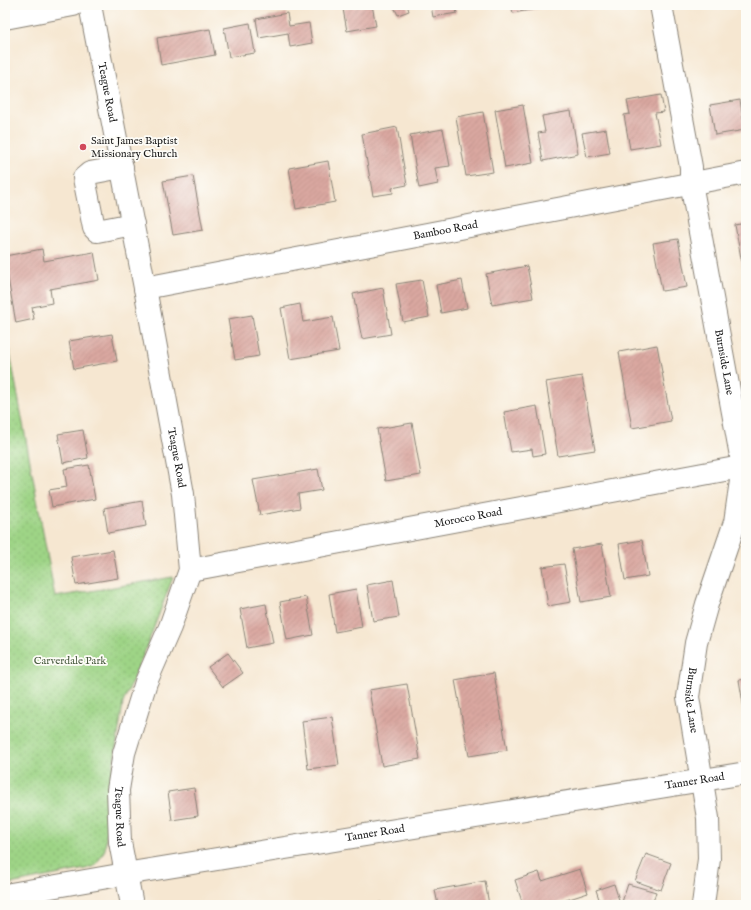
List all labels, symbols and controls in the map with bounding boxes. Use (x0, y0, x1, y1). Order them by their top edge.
street label: Teague Road (94, 61, 120, 124)
place label: Saint James Baptist Missionary Church (91, 134, 178, 161)
marker: Saint James Baptist Missionary Church (78, 142, 88, 152)
street label: Bamboo Road (412, 217, 479, 244)
street label: Burnside Lane (711, 328, 737, 396)
street label: Teague Road (164, 427, 189, 489)
street label: Morocco Road (433, 505, 503, 531)
park label: Carverdale Park (34, 654, 106, 668)
street label: Burnside Lane (681, 666, 701, 734)
street label: Tanner Road (664, 770, 726, 793)
street label: Teague Road (110, 785, 128, 848)
street label: Tanner Road (344, 822, 406, 845)

